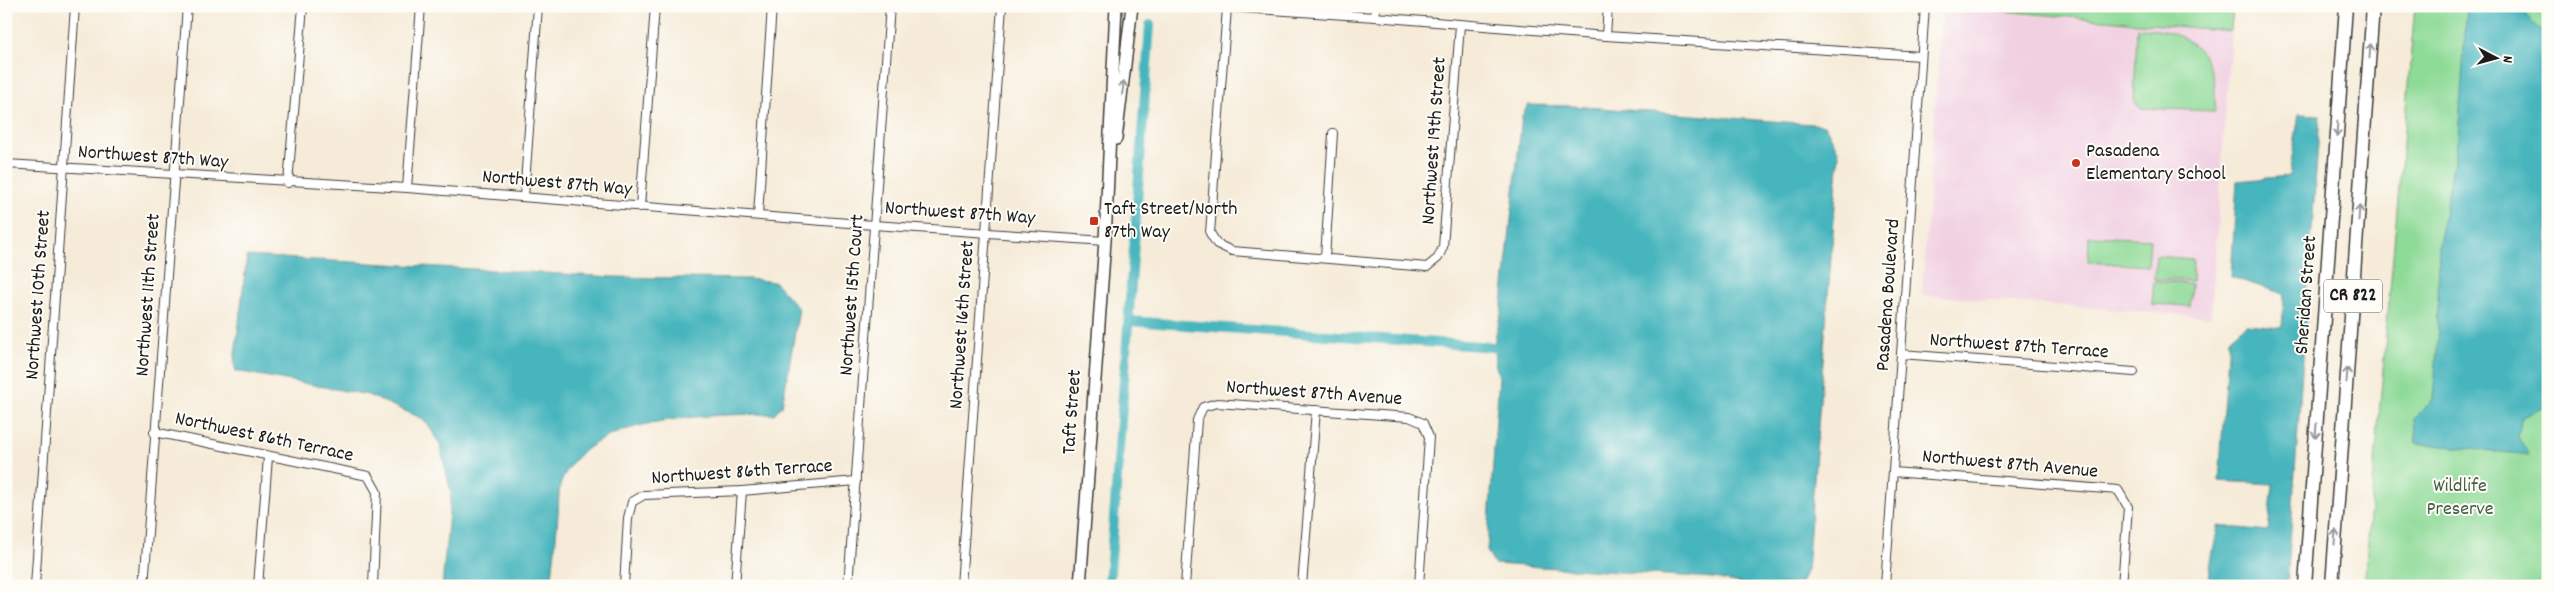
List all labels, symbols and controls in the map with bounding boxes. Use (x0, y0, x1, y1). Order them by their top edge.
north arrow (2472, 32, 2522, 82)
one-way arrow (2365, 43, 2374, 59)
text: N (2497, 55, 2517, 64)
street label: Northwest 19th Street (1415, 56, 1455, 226)
one-way arrow (1118, 80, 1128, 96)
one-way arrow (2333, 121, 2342, 137)
place label: Pasadena Elementary School (2086, 138, 2226, 189)
street label: Northwest 87th Way (77, 139, 230, 177)
marker: Pasadena Elementary School (2070, 157, 2082, 169)
street label: Northwest 87th Way (481, 163, 634, 205)
street label: Northwest 87th Way (884, 195, 1037, 233)
place label: Taft Street/North 87th Way (1104, 196, 1237, 247)
one-way arrow (2354, 205, 2363, 221)
street label: Northwest 10th Street (19, 209, 59, 381)
street label: Northwest 11th Street (129, 213, 169, 377)
street label: Northwest 15th Court (833, 213, 873, 377)
marker: Taft Street/North 87th Way (1088, 215, 1100, 227)
street label: Pasadena Boulevard (1870, 218, 1908, 372)
street label: Sheridan Street (2289, 235, 2325, 355)
street label: Northwest 16th Street (943, 240, 983, 410)
road number: CR 822 (2324, 280, 2382, 312)
street label: Northwest 87th Terrace (1929, 327, 2110, 367)
one-way arrow (2343, 367, 2352, 383)
street label: Taft Street (1056, 369, 1090, 455)
street label: Northwest 87th Avenue (1225, 374, 1403, 414)
street label: Northwest 86th Terrace (172, 405, 356, 471)
one-way arrow (2311, 423, 2320, 439)
street label: Northwest 87th Avenue (1921, 443, 2099, 487)
street label: Northwest 86th Terrace (650, 453, 834, 493)
park label: Wildlife Preserve (2426, 473, 2494, 524)
one-way arrow (2331, 529, 2340, 545)

